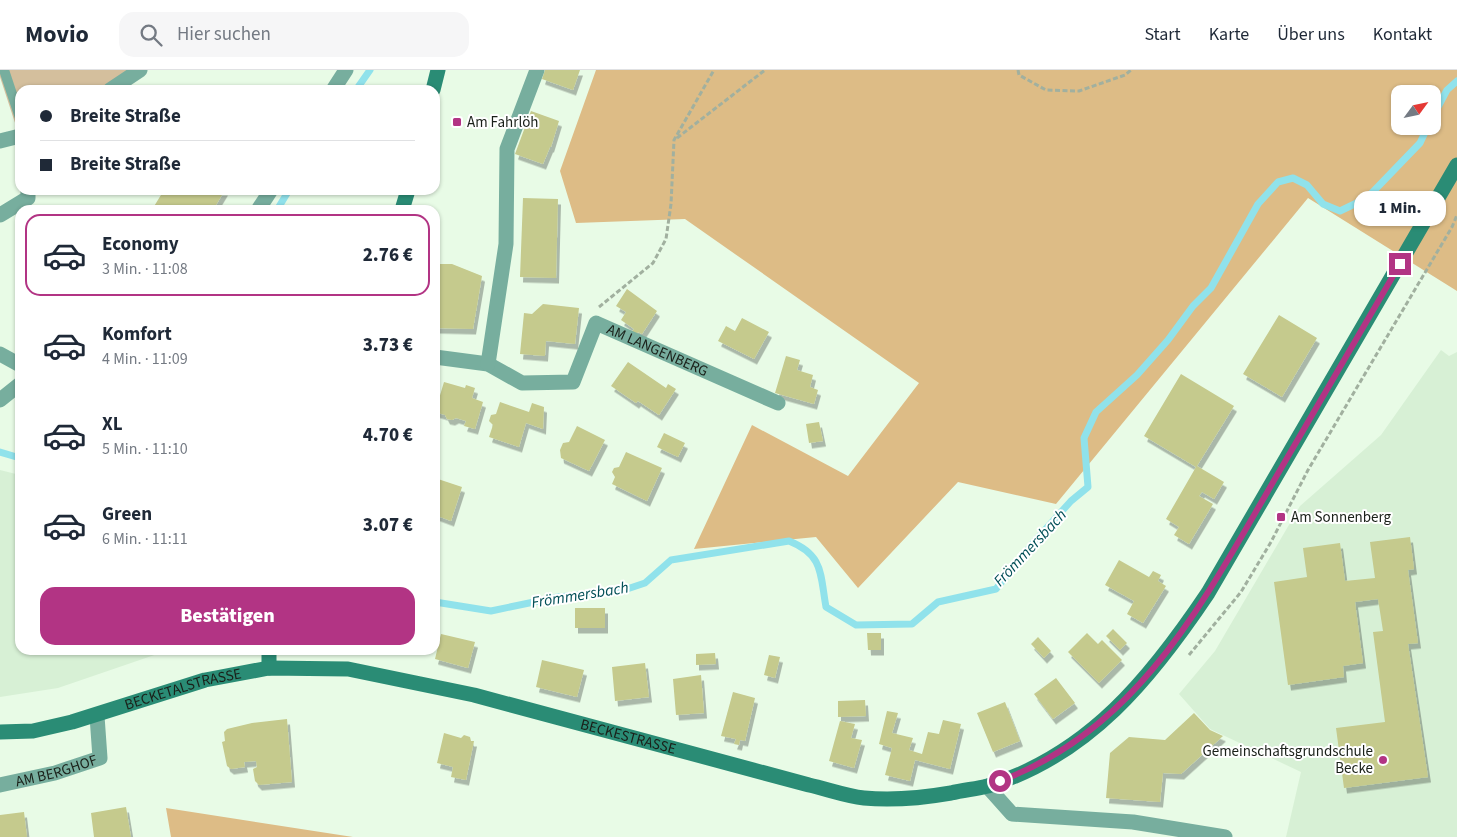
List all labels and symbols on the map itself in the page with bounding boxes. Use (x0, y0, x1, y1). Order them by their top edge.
north arrow (1391, 85, 1441, 135)
place label: Am Fahrlöh (467, 112, 539, 133)
marker: Am Fahrlöh (451, 116, 463, 128)
callout: 1 Min. (1354, 191, 1446, 226)
route end (1389, 253, 1411, 275)
street label: AM LANGENBERG (604, 319, 712, 382)
water label: Frömmersbach (988, 505, 1072, 591)
place label: Am Sonnenberg (1291, 507, 1392, 528)
marker: Am Sonnenberg (1275, 511, 1287, 523)
water label: Frömmersbach (530, 576, 630, 614)
street label: BECKETALSTRASSE (122, 663, 243, 715)
street label: BECKESTRASSE (578, 714, 678, 759)
place label: Gemeinschaftsgrundschule Becke (1202, 741, 1373, 779)
street label: AM BERGHOF (13, 749, 100, 792)
marker: Gemeinschaftsgrundschule Becke (1377, 754, 1389, 766)
route start (989, 770, 1011, 792)

